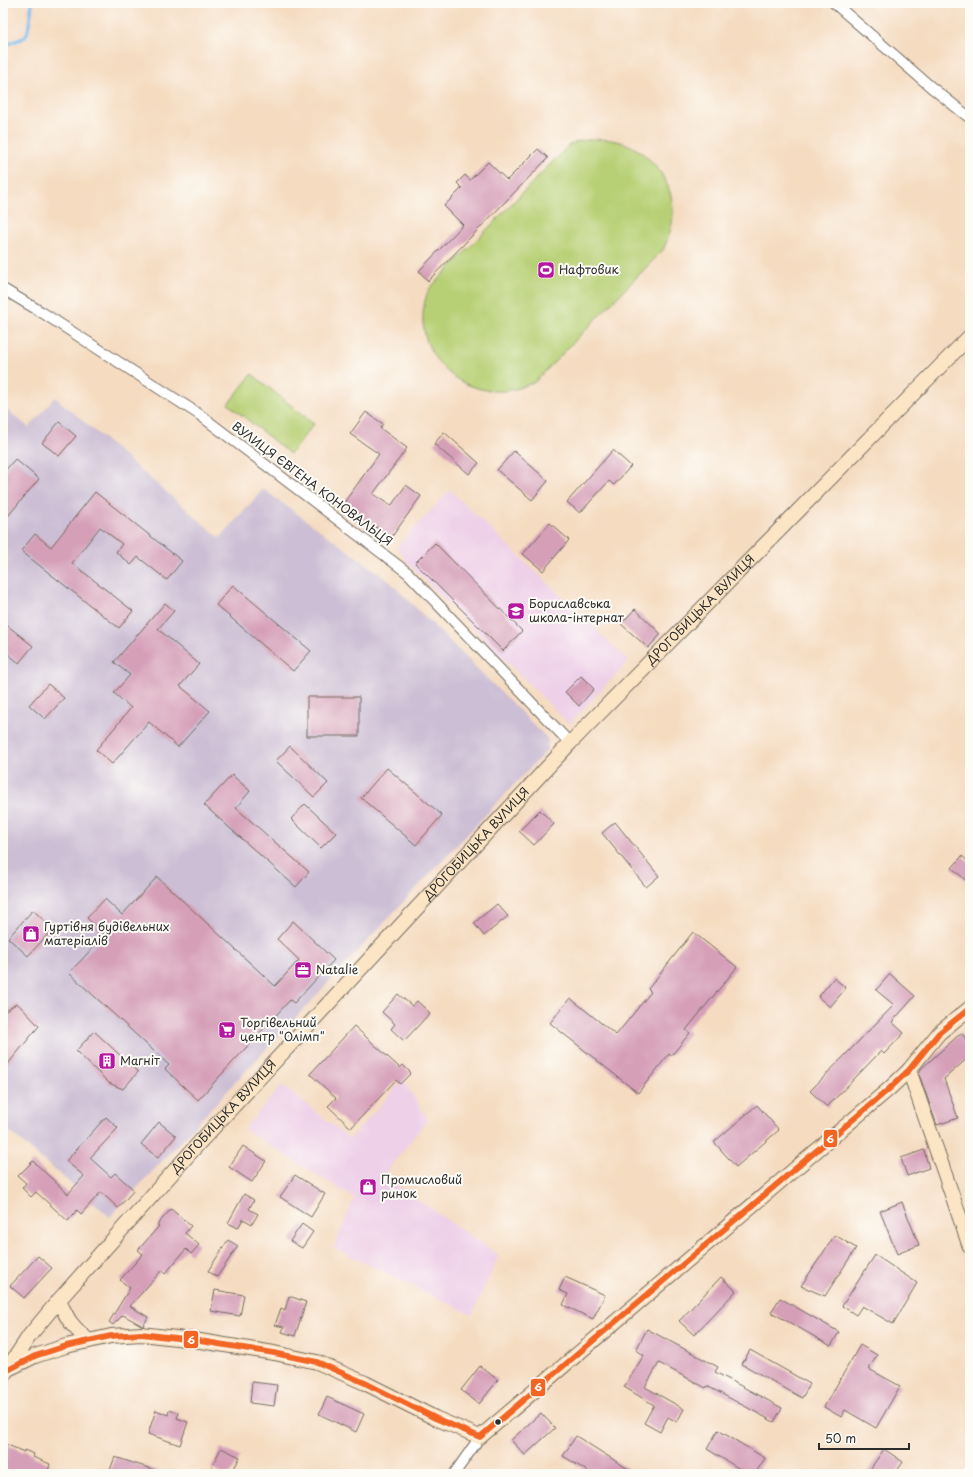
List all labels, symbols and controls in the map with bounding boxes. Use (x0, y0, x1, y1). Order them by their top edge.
sports icon: Нафтовик (536, 260, 556, 280)
place label: Нафтовик (559, 260, 620, 278)
street label: ВУЛИЦЯ ЄВГЕНА КОНОВАЛЬЦЯ (229, 417, 397, 550)
street label: ДРОГОБИЦЬКА ВУЛИЦЯ (641, 550, 758, 669)
place label: Бориславська школа-інтернат (529, 594, 625, 626)
school or university icon: Бориславська школа-інтернат (506, 601, 526, 621)
street label: ДРОГОБИЦЬКА ВУЛИЦЯ (418, 783, 533, 904)
place label: Гуртівня будівельних матеріалів (44, 917, 170, 949)
shop icon: Гуртівня будівельних матеріалів (21, 924, 41, 944)
office icon: Natalie (293, 960, 313, 980)
place label: Natalie (316, 960, 359, 978)
place label: Торгівельний центр "Олімп" (240, 1013, 325, 1045)
supermarket icon: Торгівельний центр "Олімп" (217, 1020, 237, 1040)
building icon: Магніт (97, 1051, 117, 1071)
place label: Магніт (120, 1051, 160, 1069)
street label: ДРОГОБИЦЬКА ВУЛИЦЯ (166, 1055, 280, 1177)
line badge: 6 (823, 1129, 838, 1148)
text: 6 (826, 1130, 834, 1147)
place label: Промисловий ринок (381, 1170, 462, 1202)
shop icon: Промисловий ринок (358, 1177, 378, 1197)
line badge: 6 (183, 1330, 199, 1349)
text: 6 (187, 1331, 195, 1348)
line badge: 6 (530, 1378, 546, 1397)
text: 6 (534, 1378, 542, 1395)
unlabelled marker (493, 1417, 503, 1427)
scale bar (819, 1425, 909, 1451)
text: 50 m (825, 1429, 856, 1447)

